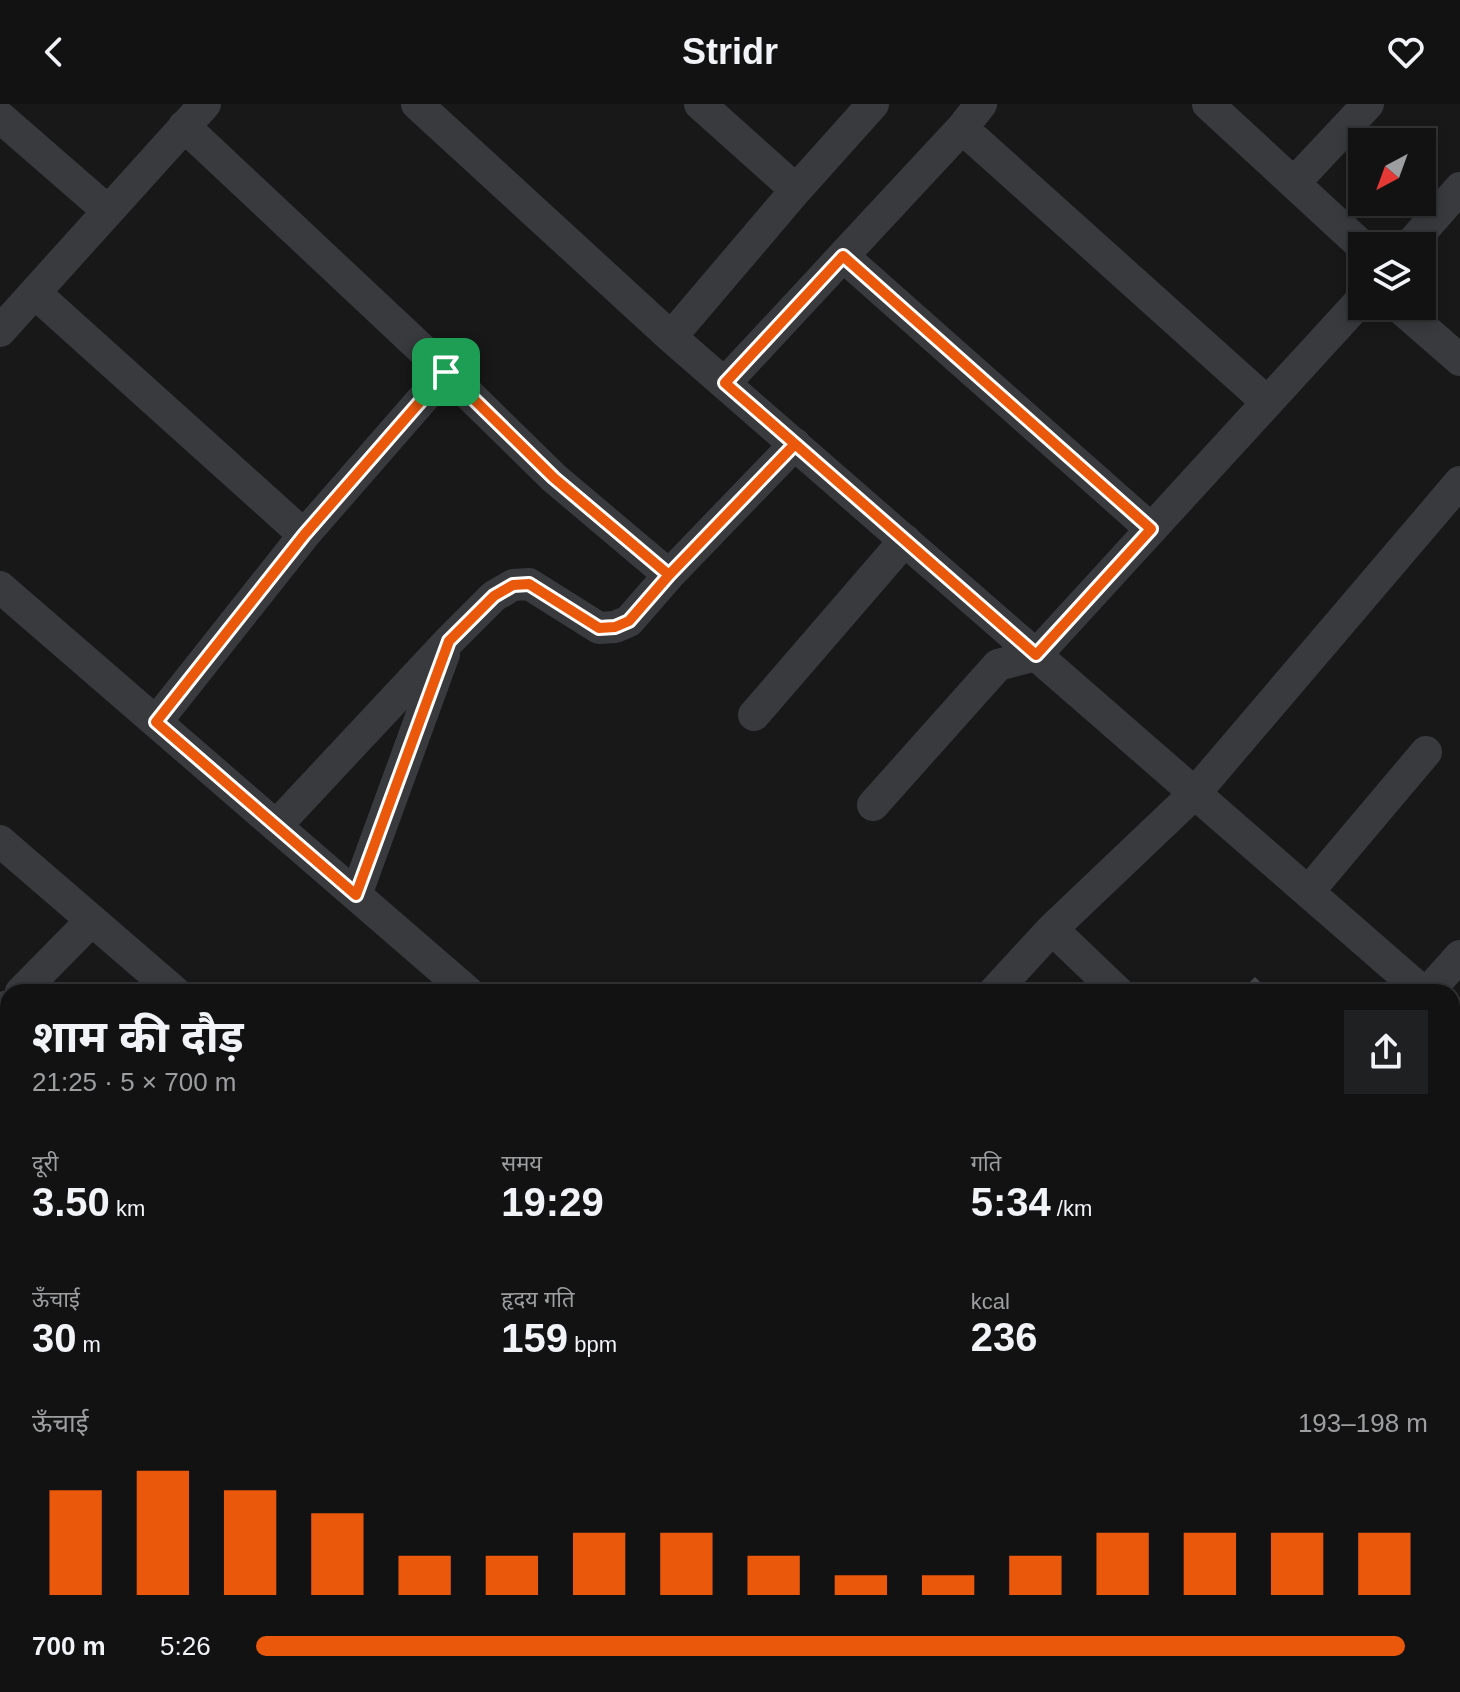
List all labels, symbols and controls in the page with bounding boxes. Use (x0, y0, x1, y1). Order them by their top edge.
icon: back (32, 30, 76, 74)
icon: heart (1384, 30, 1428, 74)
text: Stridr (682, 31, 778, 72)
north arrow (1348, 128, 1436, 216)
map controls (1348, 128, 1436, 320)
button: layers (1348, 232, 1436, 320)
pin (412, 338, 480, 406)
icon: arrive (424, 350, 468, 394)
button: share (1344, 1010, 1428, 1094)
text: शाम की दौड़ (32, 1012, 244, 1061)
text: 21:25 · 5 × 700 m (32, 1067, 237, 1097)
text: दूरी (32, 1151, 58, 1176)
text: समय (501, 1151, 542, 1176)
text: गति (971, 1151, 1001, 1176)
text: 3.50 (32, 1180, 110, 1224)
text: 19:29 (501, 1180, 604, 1224)
text: 5:34 (971, 1180, 1051, 1224)
text: km (110, 1196, 145, 1221)
text: /km (1051, 1196, 1092, 1221)
text: ऊँचाई (32, 1287, 80, 1312)
text: हृदय गति (501, 1287, 575, 1312)
text: kcal (971, 1289, 1010, 1314)
text: 236 (971, 1315, 1037, 1359)
text: 30 (32, 1316, 77, 1360)
text: 159 (501, 1316, 568, 1360)
text: m (77, 1332, 101, 1357)
text: bpm (568, 1332, 617, 1357)
text: ऊँचाई (32, 1408, 88, 1438)
text: 193–198 m (1298, 1408, 1428, 1438)
text: 700 m (32, 1631, 106, 1661)
text: 5:26 (160, 1631, 211, 1661)

